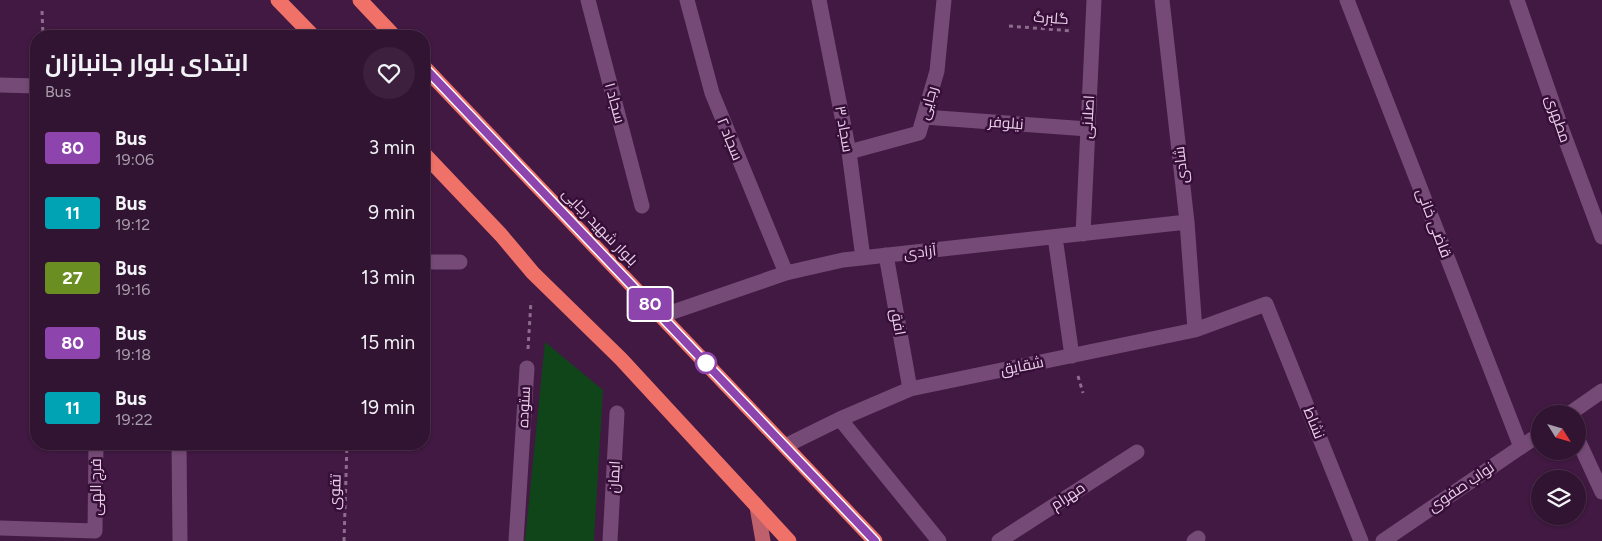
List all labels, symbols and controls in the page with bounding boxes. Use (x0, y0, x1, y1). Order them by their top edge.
street label: گلبرگ (1033, 8, 1069, 28)
button: heart (363, 47, 415, 99)
text: ابتدای بلوار جانبازان (45, 48, 249, 77)
street label: سجاد ۱ (601, 81, 629, 125)
text: Bus (45, 82, 71, 101)
street label: رجایی (915, 84, 942, 122)
street label: مطهری (1541, 93, 1574, 145)
street label: اصلانی (1078, 95, 1099, 139)
street label: سجاد ۳ (831, 104, 857, 154)
street label: نیلوفر (987, 113, 1024, 133)
street label: سجاد ۲ (713, 115, 747, 163)
text: Bus (115, 127, 146, 150)
text: 3 min (369, 136, 415, 159)
text: 80 (61, 137, 84, 159)
street label: شادی (1170, 145, 1193, 185)
text: 19:06 (115, 150, 154, 169)
street label: بلوار شهید رجایی (558, 184, 642, 270)
street label: قاضی خانی (1412, 186, 1455, 261)
text: Bus (115, 192, 146, 215)
text: 9 min (368, 201, 415, 224)
text: 11 (65, 202, 80, 224)
text: 19:12 (115, 215, 150, 234)
street label: آزادی (903, 241, 937, 264)
text: Bus (115, 257, 146, 280)
text: 13 min (361, 266, 415, 289)
text: 27 (62, 267, 83, 289)
text: 19:16 (115, 280, 150, 299)
line badge: 80 (628, 288, 672, 320)
text: 80 (639, 293, 661, 315)
street label: افق (886, 307, 909, 337)
text: Bus (115, 322, 146, 345)
text: 15 min (360, 331, 415, 354)
text: 80 (61, 332, 84, 354)
text: 19:18 (115, 345, 151, 364)
unlabelled marker (695, 352, 717, 374)
street label: شقایق (999, 353, 1045, 380)
street label: ستوده (514, 386, 534, 428)
text: Bus (115, 387, 146, 410)
text: 19 min (361, 396, 415, 419)
text: 11 (65, 397, 80, 419)
street label: نشاط (1300, 404, 1328, 442)
north arrow (1531, 405, 1586, 460)
map controls (1531, 405, 1586, 525)
text: 19:22 (115, 410, 153, 429)
street label: فرج الهی (87, 458, 107, 516)
street label: نواب صفوی (1424, 458, 1498, 517)
street label: ایمان (604, 460, 625, 494)
button: layers (1531, 470, 1586, 525)
street label: تقوی (325, 474, 346, 510)
street label: مهرام (1047, 478, 1089, 515)

